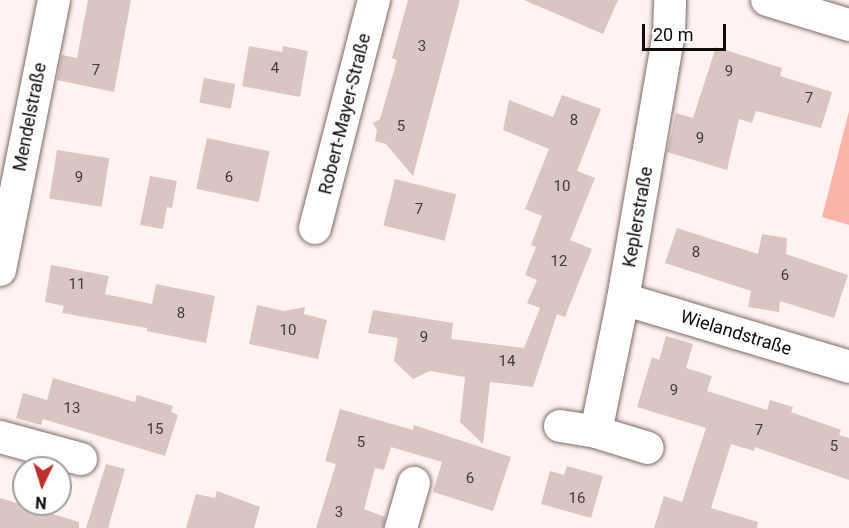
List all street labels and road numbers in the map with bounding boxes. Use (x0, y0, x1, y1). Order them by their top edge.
street label: Robert-Mayer-Straße (315, 31, 375, 197)
street label: Mendelstraße (9, 61, 51, 173)
street label: Keplerstraße (619, 165, 657, 269)
street label: Wielandstraße (678, 306, 794, 360)

